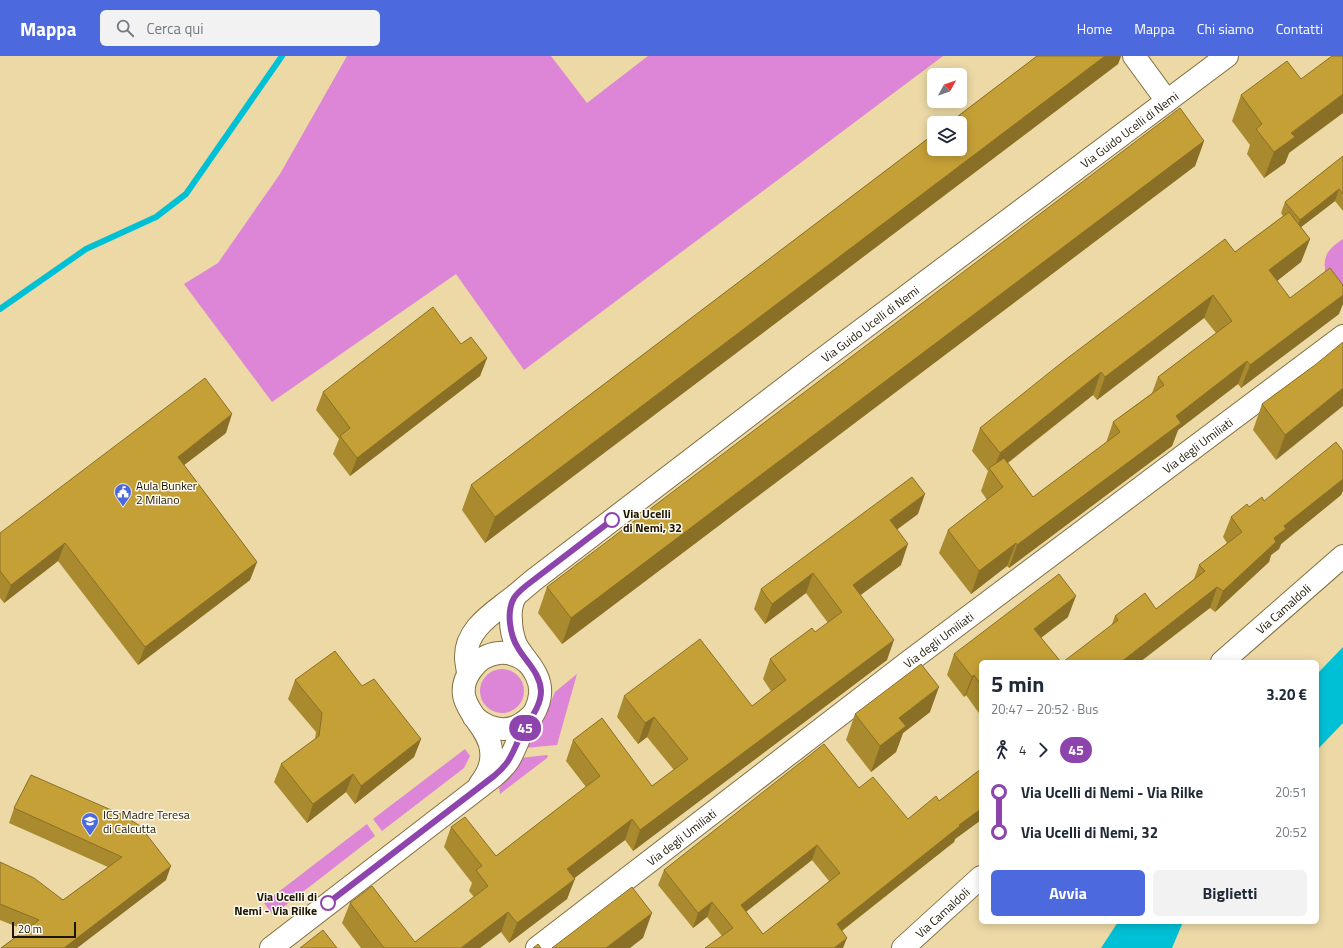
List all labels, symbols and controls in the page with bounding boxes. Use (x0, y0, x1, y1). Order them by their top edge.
search box (100, 10, 380, 46)
text: Mappa (20, 14, 76, 43)
icon: search (114, 17, 136, 39)
text: Cerca qui (146, 17, 204, 40)
text: Home (1077, 18, 1112, 39)
text: Mappa (1134, 18, 1175, 39)
text: Chi siamo (1197, 18, 1254, 39)
text: Contatti (1276, 18, 1323, 39)
north arrow (927, 68, 967, 108)
map controls (927, 68, 967, 156)
street label: Via Guido Ucelli di Nemi (1076, 86, 1182, 172)
button: layers (927, 116, 967, 156)
street label: Via Guido Ucelli di Nemi (817, 281, 923, 367)
street label: Via degli Umiliati (1158, 413, 1237, 478)
place label: Aula Bunker 2 Milano (136, 476, 197, 509)
public building icon: Aula Bunker 2 Milano (113, 482, 133, 507)
place label: Via Ucelli di Nemi, 32 (623, 504, 682, 537)
marker: Via Ucelli di Nemi, 32 (604, 512, 620, 528)
street label: Via Camaldoli (1251, 579, 1315, 638)
street label: Via degli Umiliati (899, 607, 977, 672)
text: 5 min (991, 667, 1044, 701)
text: 3.20 € (1266, 683, 1307, 706)
text: 20:47 – 20:52 · Bus (991, 699, 1098, 719)
line badge: 45 (507, 715, 543, 741)
text: 45 (517, 717, 533, 738)
icon: walk (991, 739, 1013, 761)
icon: forward (1032, 739, 1054, 761)
text: 45 (1068, 739, 1084, 760)
text: 4 (1019, 740, 1026, 760)
text: Via Ucelli di Nemi - Via Rilke (1021, 781, 1203, 804)
text: 20:51 (1275, 782, 1307, 802)
street label: Via degli Umiliati (642, 804, 720, 870)
place label: ICS Madre Teresa di Calcutta (103, 805, 190, 838)
school or university icon: ICS Madre Teresa di Calcutta (80, 811, 100, 836)
text: Via Ucelli di Nemi, 32 (1021, 821, 1158, 844)
text: 20:52 (1275, 822, 1307, 842)
button: Avvia (991, 870, 1145, 916)
button: Biglietti (1153, 870, 1307, 916)
street label: Via Camaldoli (911, 882, 974, 942)
place label: Via Ucelli di Nemi - Via Rilke (234, 887, 317, 920)
marker: Via Ucelli di Nemi - Via Rilke (320, 895, 336, 911)
scale bar (12, 920, 76, 939)
text: 20 m (18, 921, 42, 937)

